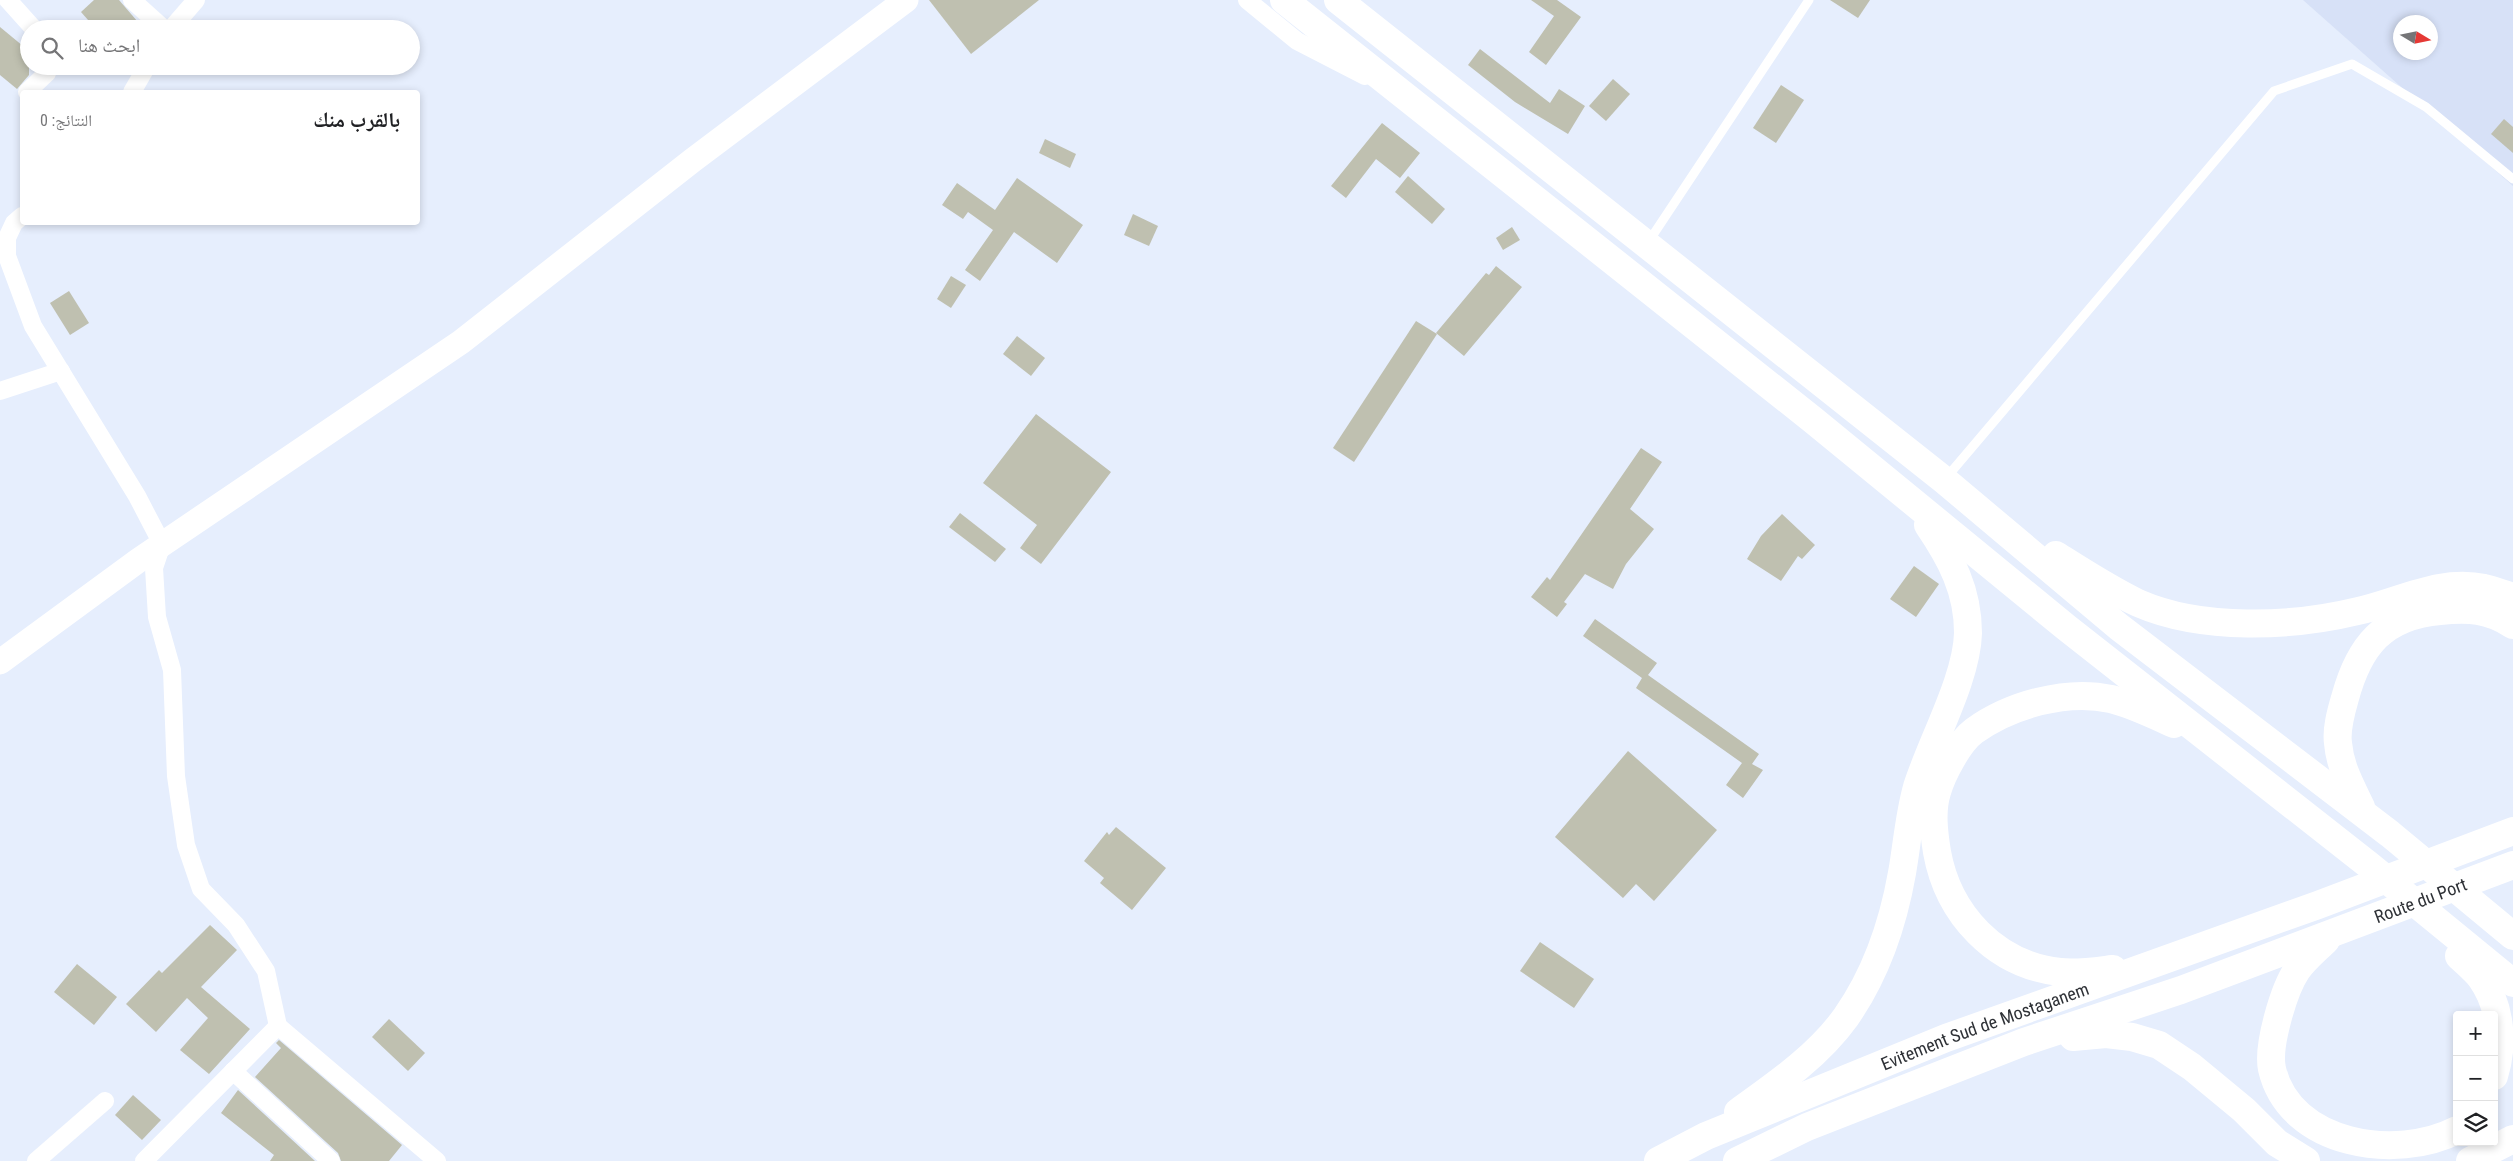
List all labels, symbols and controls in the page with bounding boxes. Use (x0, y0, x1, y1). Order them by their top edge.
north arrow (2393, 15, 2438, 60)
search box (20, 20, 420, 75)
icon: search (38, 34, 66, 62)
text: ابحث هنا (78, 34, 140, 57)
text: بالقرب منك (313, 108, 400, 132)
text: النتائج: 0 (40, 111, 92, 130)
street label: Route du Port (2371, 873, 2470, 927)
street label: Evitement Sud de Mostaganem (1878, 977, 2091, 1074)
map controls (2453, 1011, 2498, 1146)
button: + (2453, 1011, 2498, 1056)
button: − (2453, 1056, 2498, 1101)
button: layers (2453, 1101, 2498, 1146)

